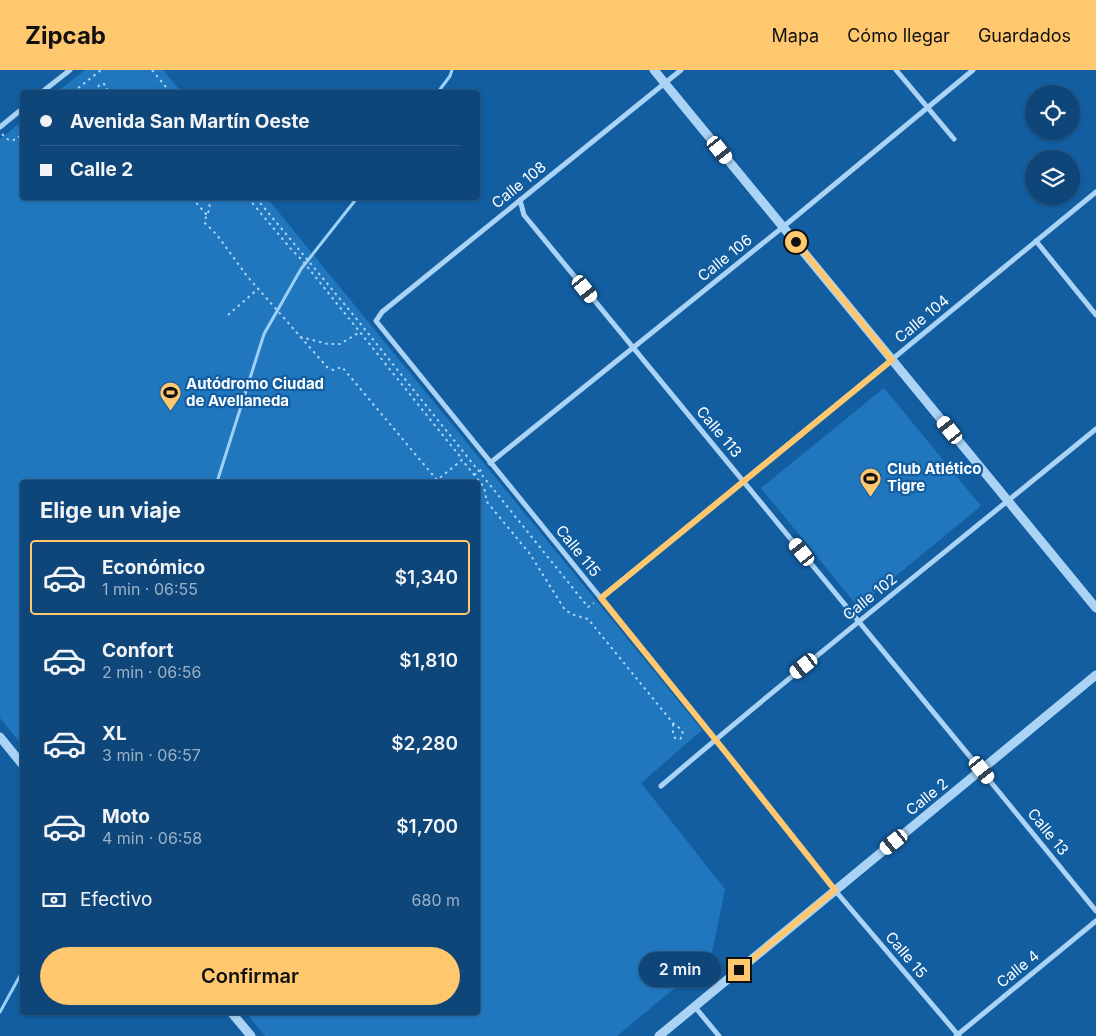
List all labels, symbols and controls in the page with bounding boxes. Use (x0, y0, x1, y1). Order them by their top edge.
text: Zipcab (25, 21, 106, 50)
text: Mapa (772, 25, 819, 46)
text: Cómo llegar (847, 25, 950, 46)
text: Guardados (978, 25, 1071, 46)
map controls (1025, 85, 1080, 205)
button: locate (1025, 85, 1080, 140)
text: Avenida San Martín Oeste (70, 110, 310, 133)
car (704, 134, 735, 166)
button: layers (1025, 150, 1080, 205)
street label: Calle 108 (488, 157, 550, 212)
text: Calle 2 (70, 158, 133, 181)
street label: Calle 106 (694, 230, 756, 285)
route start (785, 231, 807, 253)
car (569, 273, 600, 305)
street label: Calle 104 (891, 290, 953, 347)
place label: Autódromo Ciudad de Avellaneda (186, 374, 324, 410)
sports icon: Autódromo Ciudad de Avellaneda (158, 381, 182, 412)
street label: Calle 113 (692, 402, 746, 461)
car (934, 414, 965, 446)
place label: Club Atlético Tigre (887, 459, 981, 495)
sports icon: Club Atlético Tigre (859, 466, 883, 497)
text: Elige un viaje (40, 497, 181, 523)
street label: Calle 115 (552, 521, 605, 580)
car (786, 536, 817, 568)
icon: car (42, 555, 87, 600)
text: Económico (102, 556, 205, 579)
text: $1,340 (395, 566, 458, 589)
street label: Calle 102 (839, 569, 901, 624)
text: 1 min · 06:55 (102, 579, 198, 599)
icon: car (42, 638, 87, 683)
text: Confort (102, 639, 173, 662)
text: $1,810 (399, 649, 458, 672)
car (787, 651, 820, 681)
text: 2 min · 06:56 (102, 662, 201, 682)
icon: car (42, 721, 87, 766)
text: XL (102, 722, 127, 745)
text: $2,280 (391, 732, 458, 755)
text: 3 min · 06:57 (102, 745, 201, 765)
car (966, 754, 997, 786)
street label: Calle 2 (902, 774, 952, 819)
icon: car (42, 804, 87, 849)
street label: Calle 13 (1024, 804, 1073, 859)
text: Moto (102, 805, 150, 828)
text: $1,700 (396, 815, 458, 838)
car (877, 827, 910, 857)
text: 4 min · 06:58 (102, 828, 202, 848)
icon: cash (40, 886, 68, 914)
text: Efectivo (80, 888, 152, 911)
text: 680 m (412, 890, 460, 910)
street label: Calle 15 (881, 928, 931, 982)
street label: Calle 4 (993, 946, 1043, 992)
button: Confirmar (40, 947, 460, 1005)
callout: 2 min (639, 952, 722, 988)
text: 2 min (659, 959, 701, 979)
route end (728, 959, 750, 981)

